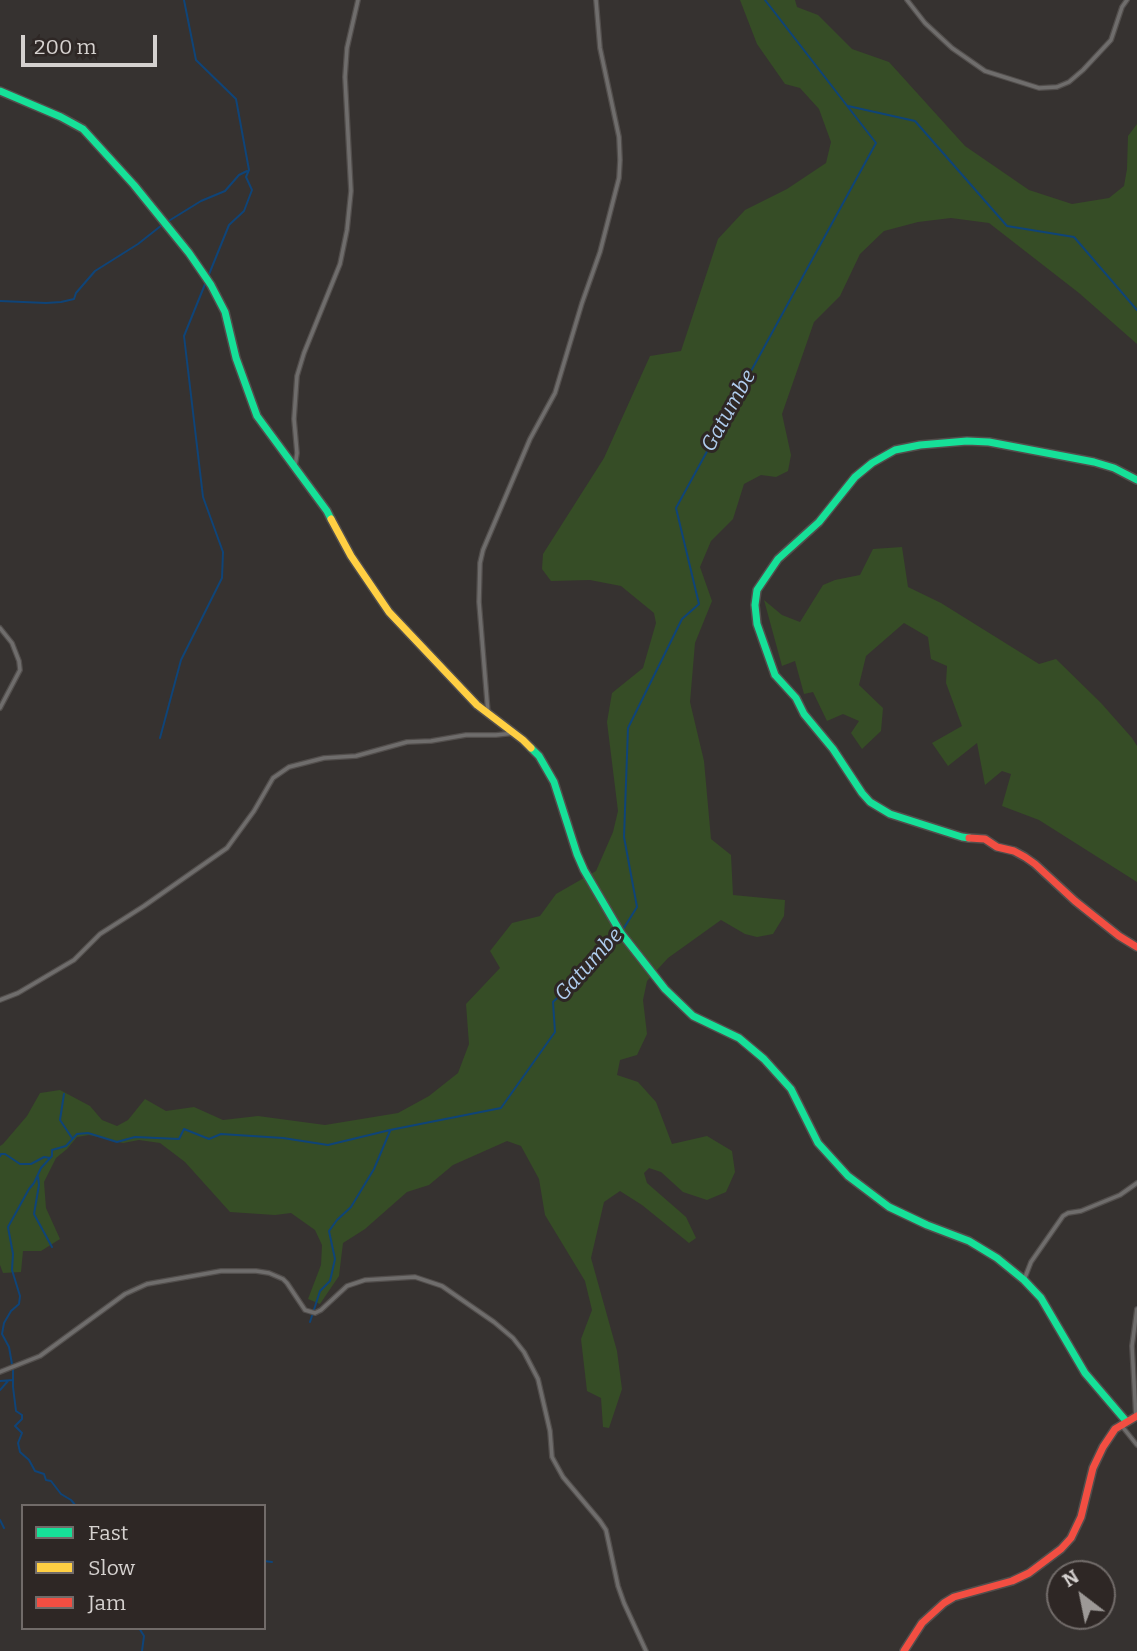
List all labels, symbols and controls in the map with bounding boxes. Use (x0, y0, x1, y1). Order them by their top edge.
scale bar (24, 21, 161, 65)
text: 200 m (34, 34, 97, 60)
water label: Gatumbe (696, 366, 762, 456)
water label: Gatumbe (550, 923, 628, 1007)
legend (21, 1504, 266, 1630)
text: Fast (88, 1520, 128, 1546)
text: Slow (88, 1555, 135, 1581)
north arrow (1046, 1560, 1116, 1630)
text: N (1058, 1565, 1083, 1592)
text: Jam (88, 1590, 126, 1616)

